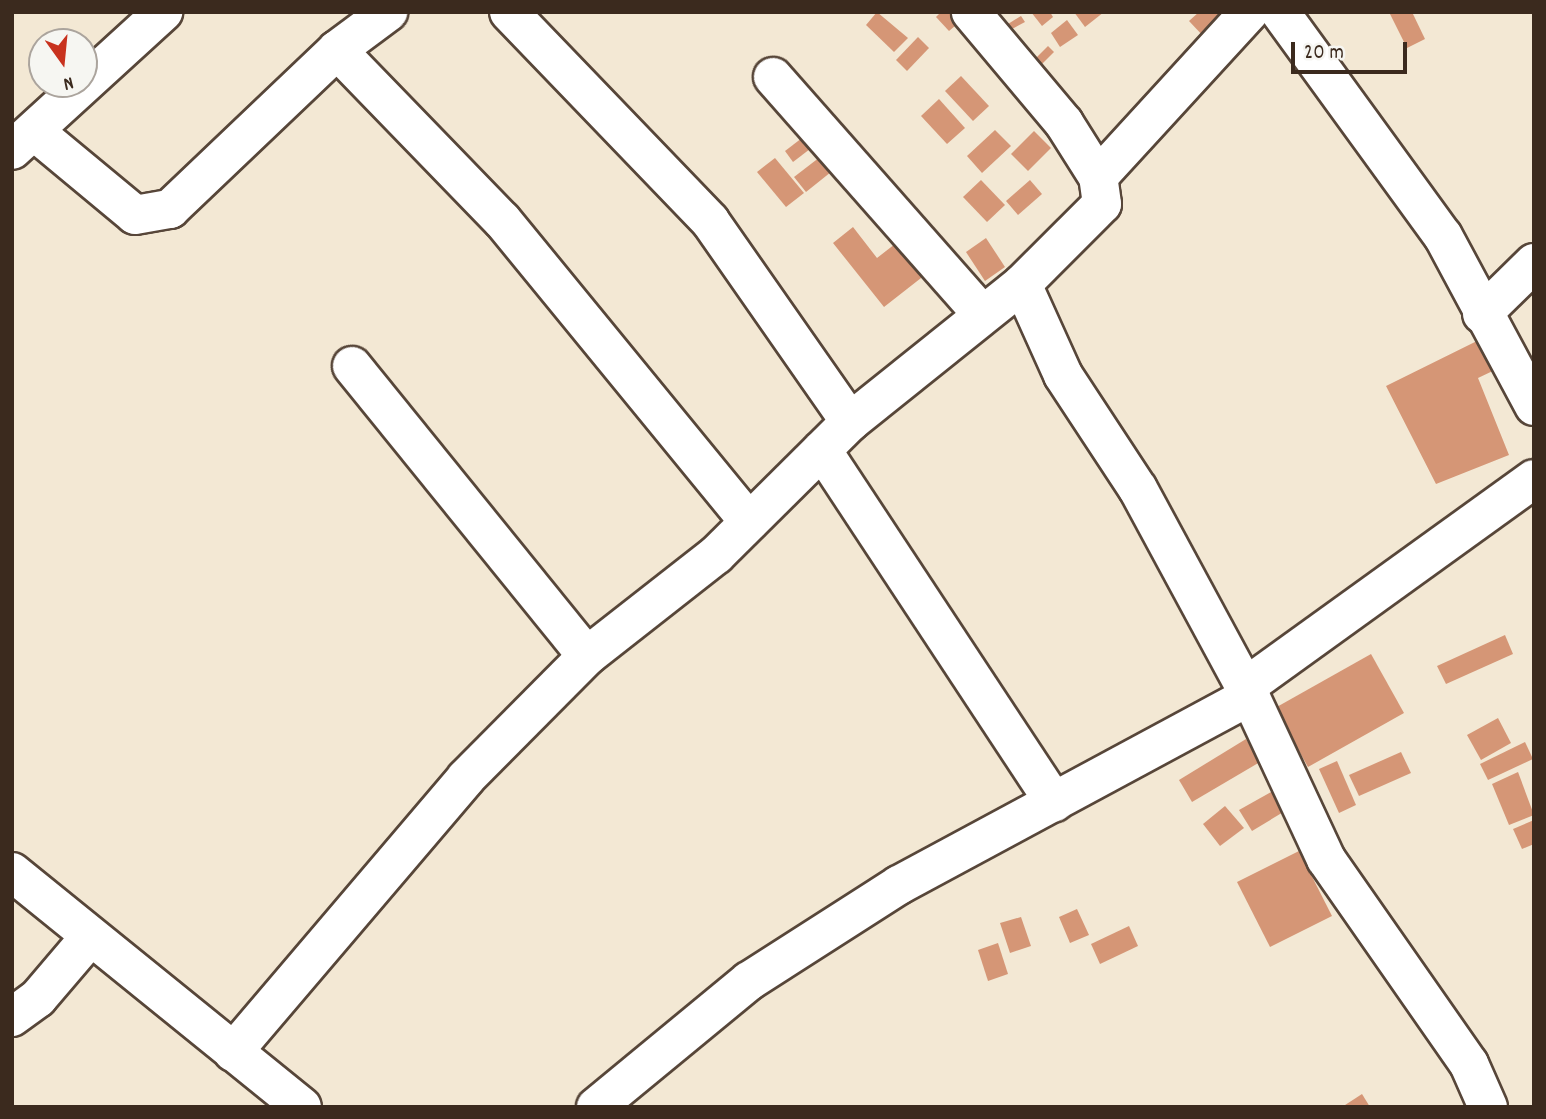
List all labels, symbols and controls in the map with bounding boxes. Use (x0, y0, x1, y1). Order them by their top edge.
north arrow (28, 28, 98, 98)
scale bar (1294, 28, 1410, 72)
text: 20 m (1304, 39, 1344, 69)
text: N (60, 68, 76, 96)

